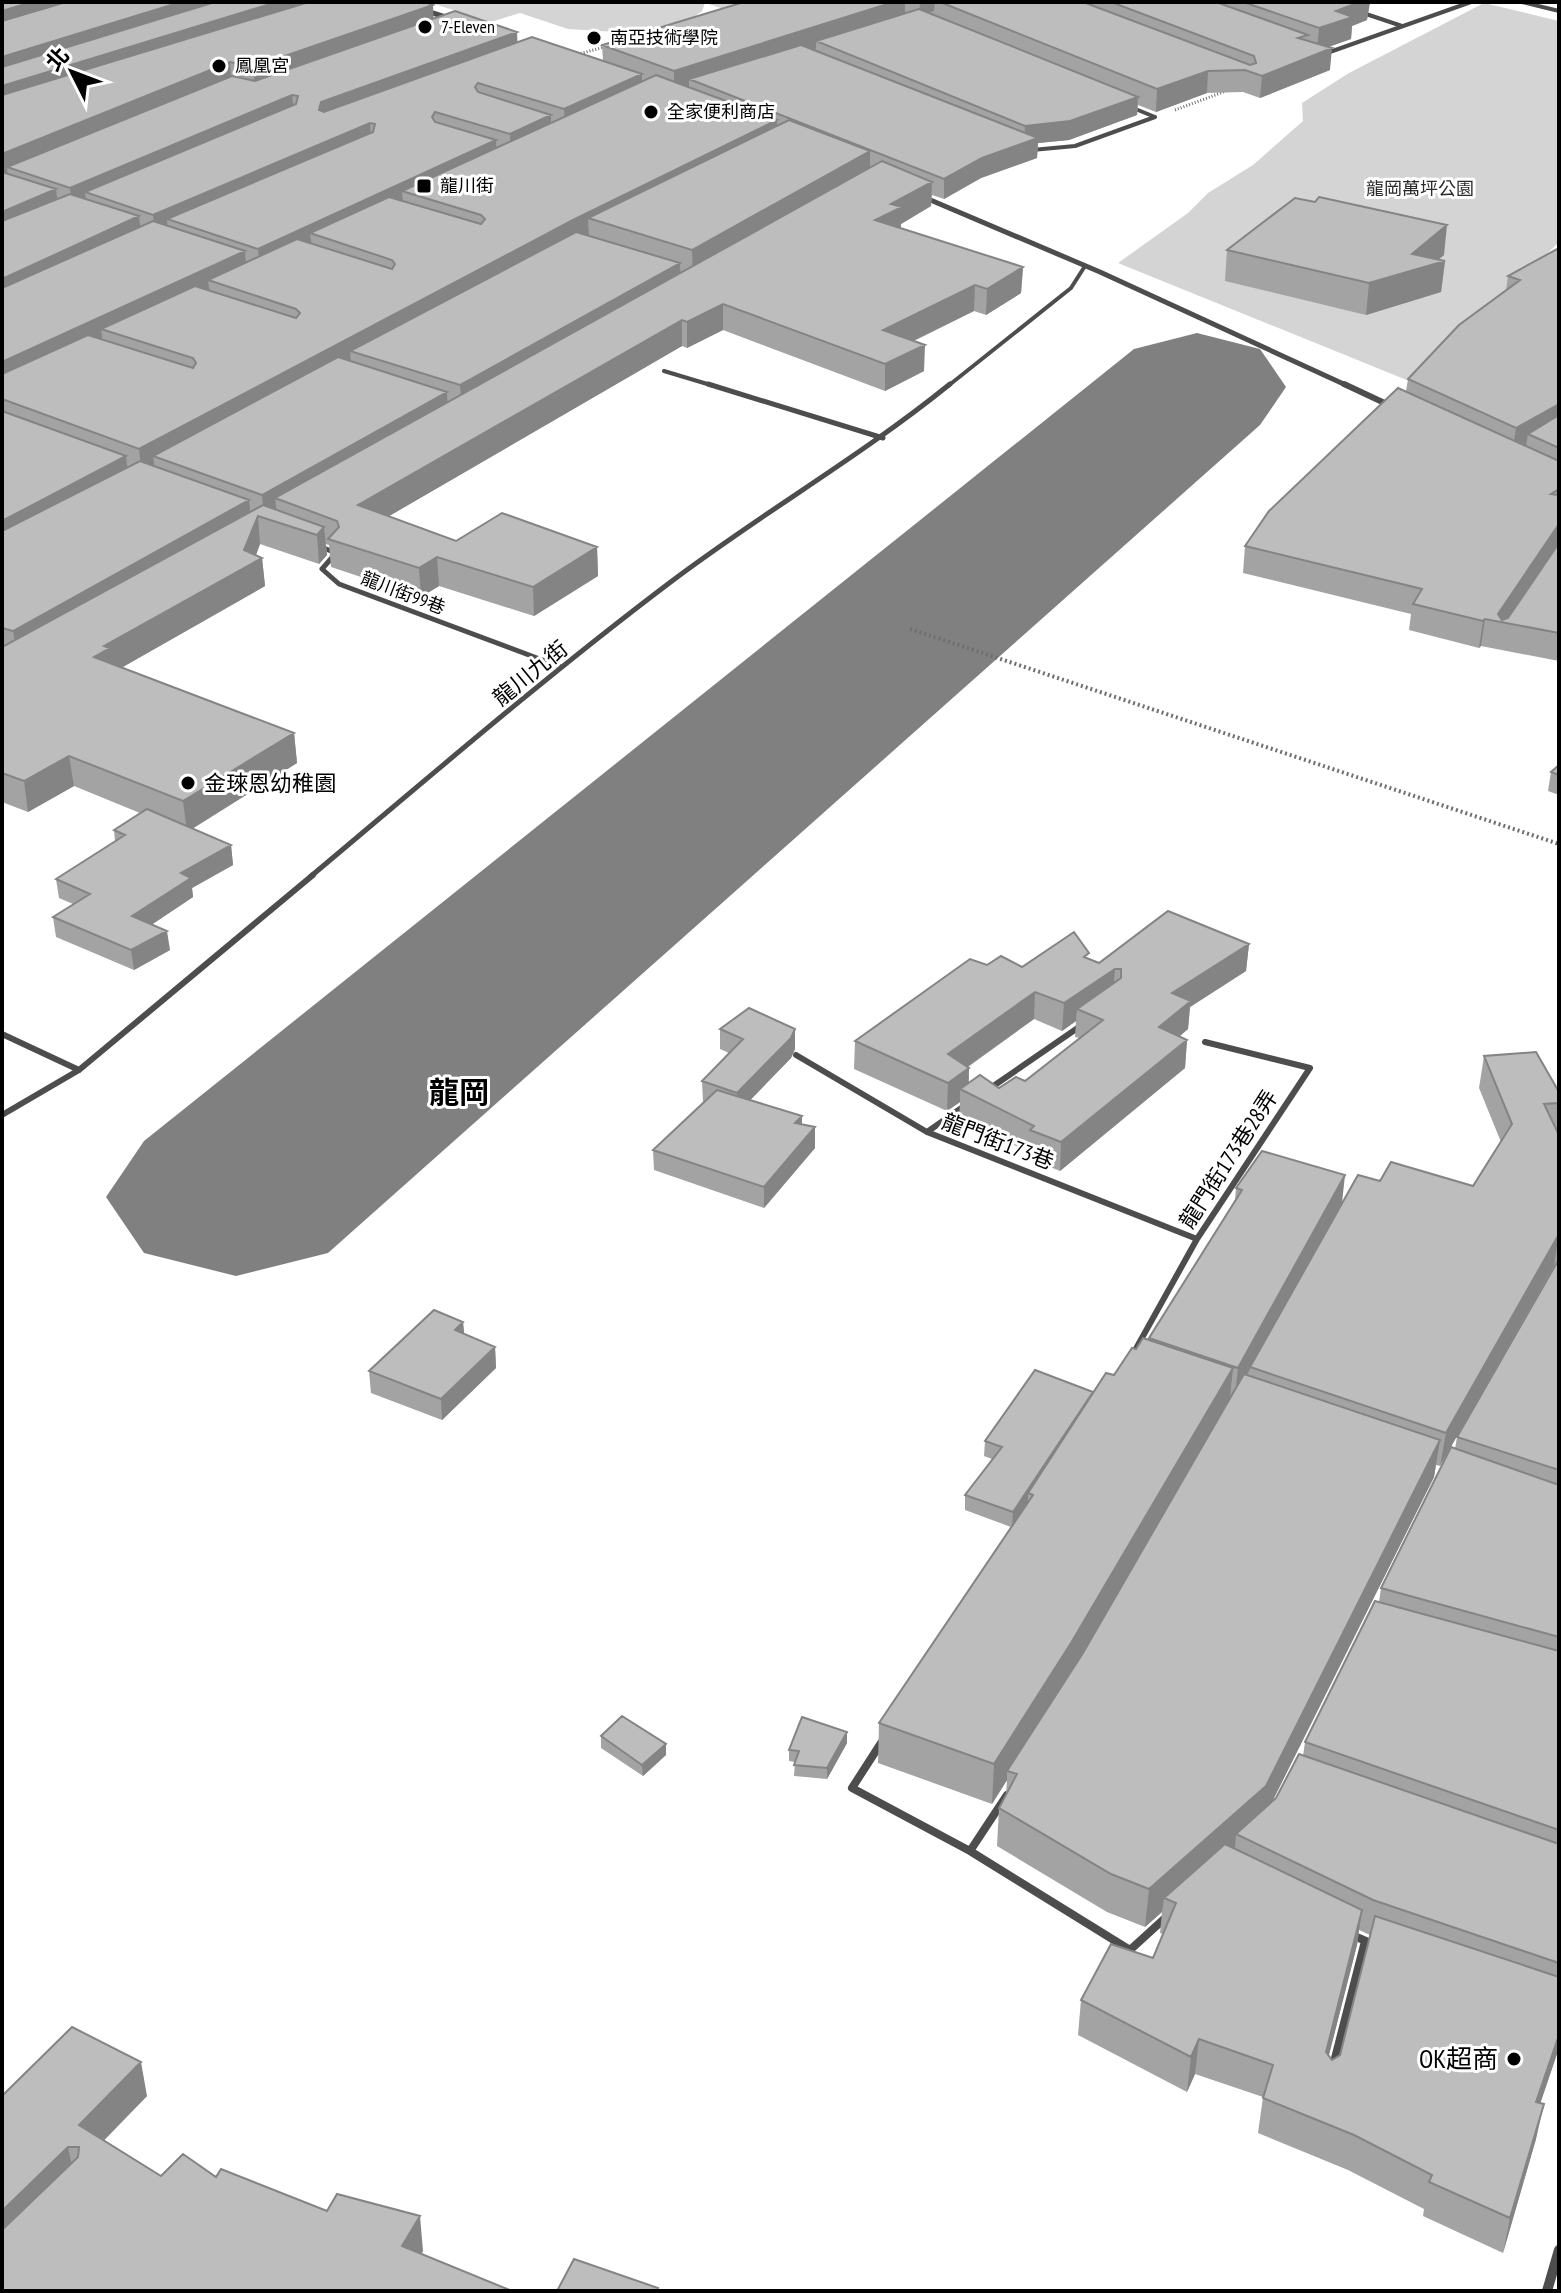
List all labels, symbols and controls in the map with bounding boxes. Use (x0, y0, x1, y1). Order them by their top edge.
place label: 7-Eleven (441, 15, 495, 38)
marker: 7-Eleven (416, 18, 434, 36)
place label: 南亞技術學院 (610, 26, 718, 49)
marker: 南亞技術學院 (585, 29, 603, 47)
north arrow (32, 32, 112, 112)
text: 北 (39, 41, 75, 76)
place label: 鳳凰宮 (235, 54, 289, 77)
marker: 鳳凰宮 (210, 57, 228, 75)
place label: 全家便利商店 (667, 100, 775, 123)
marker: 全家便利商店 (642, 103, 660, 121)
place label: 龍川街 (440, 174, 494, 197)
marker: 龍川街 (415, 177, 433, 195)
park label: 龍岡萬坪公園 (1366, 177, 1474, 200)
street label: 龍川街99巷 (358, 566, 448, 619)
street label: 龍川九街 (487, 634, 573, 712)
place label: 金琜恩幼稚園 (204, 769, 336, 797)
marker: 金琜恩幼稚園 (179, 774, 197, 792)
district label: 龍岡 (429, 1072, 489, 1111)
street label: 龍門街173巷28弄 (1173, 1084, 1283, 1234)
street label: 龍門街173巷 (938, 1107, 1058, 1175)
place label: OK超商 (1419, 2042, 1498, 2075)
marker: OK超商 (1505, 2050, 1523, 2068)

